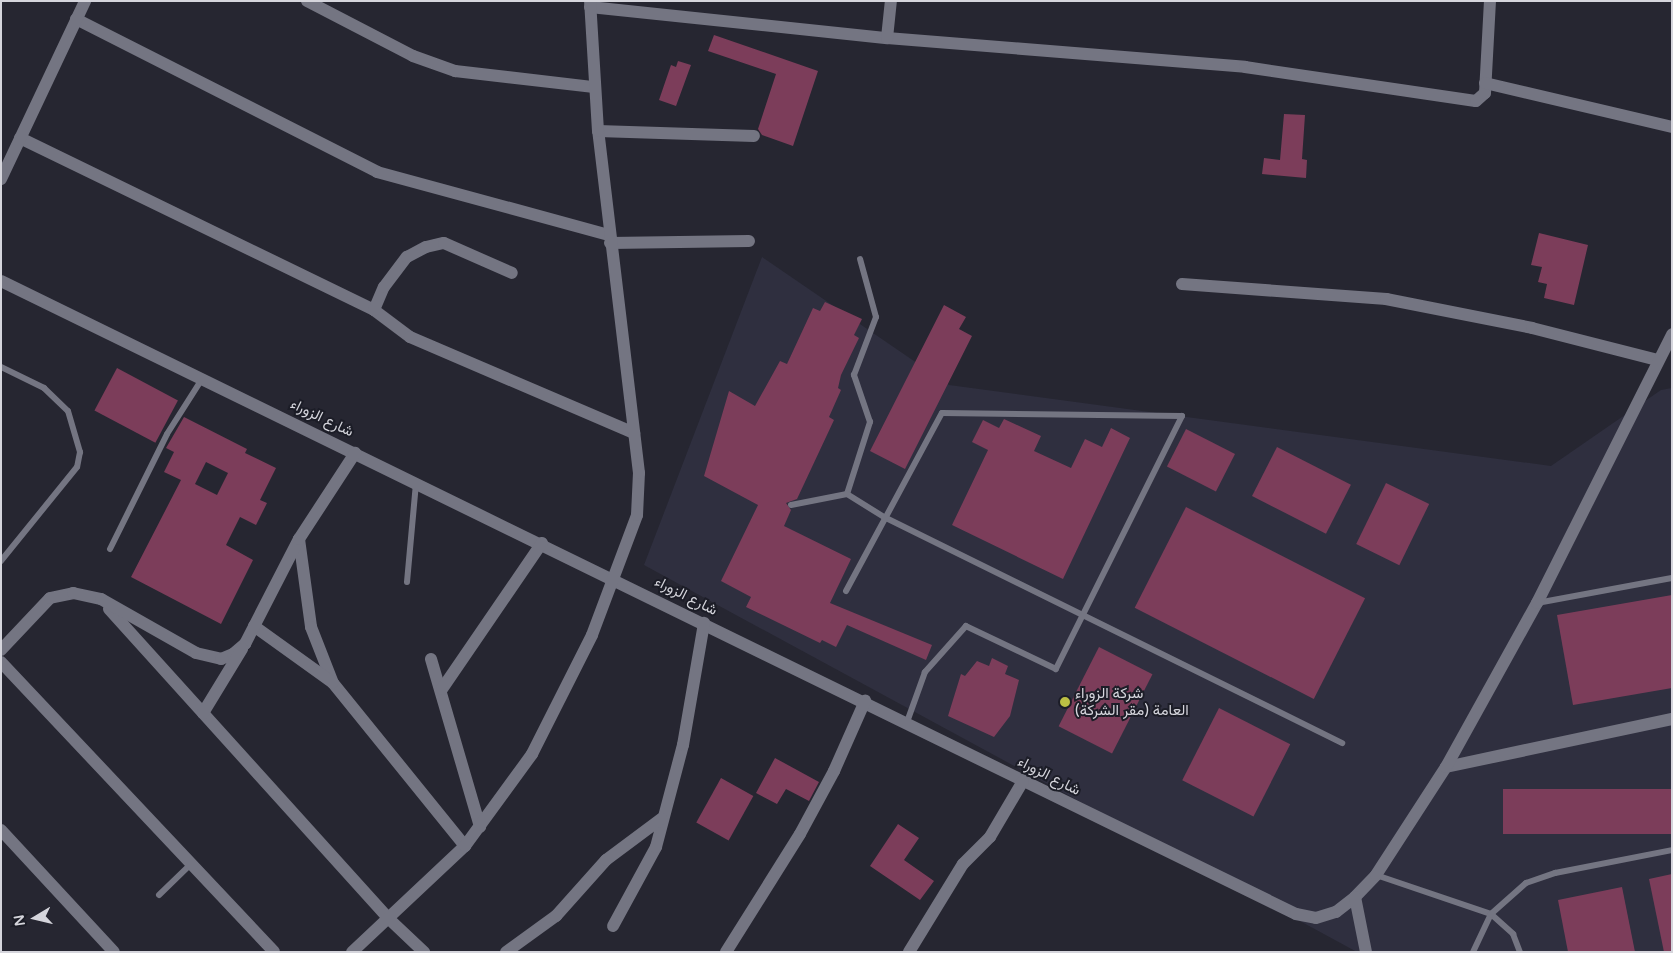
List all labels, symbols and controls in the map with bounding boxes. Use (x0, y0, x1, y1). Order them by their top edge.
street label: شارع الزوراء (288, 395, 356, 441)
street label: شارع الزوراء (652, 573, 720, 619)
place label: شركة الزوراء العامة (مقر الشركة) (1075, 684, 1189, 719)
marker: شركة الزوراء العامة (مقر الشركة) (1059, 696, 1071, 708)
street label: شارع الزوراء (1015, 753, 1083, 799)
north arrow (10, 893, 60, 943)
text: N (10, 914, 29, 927)

